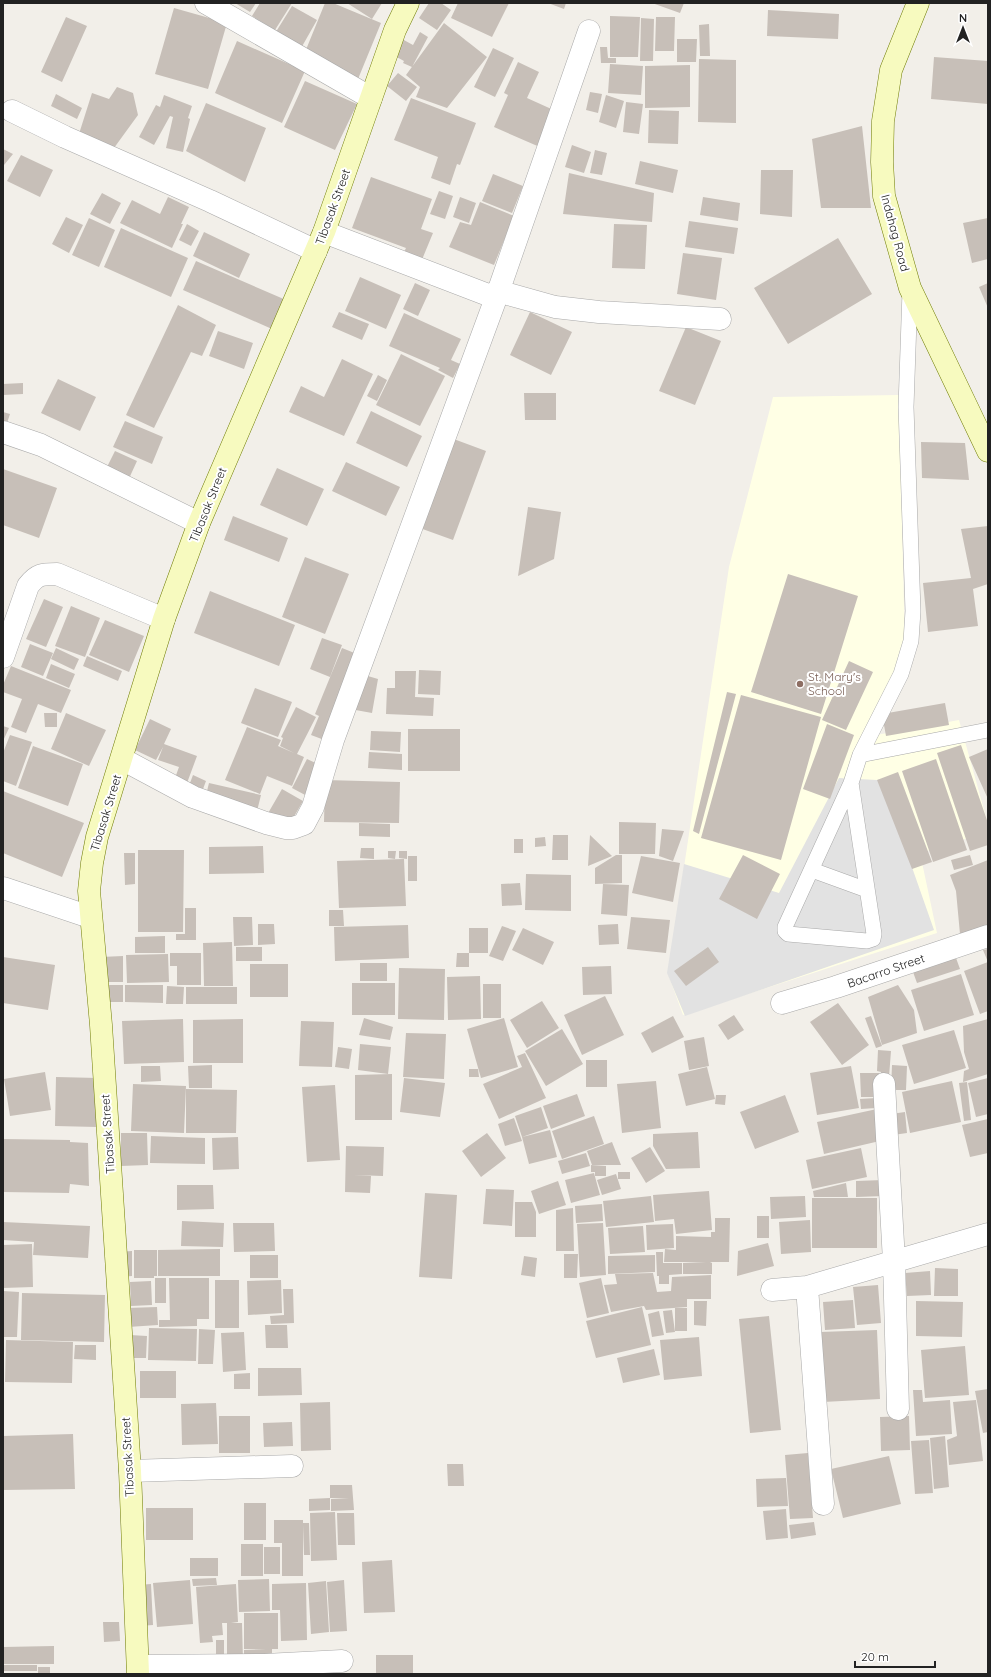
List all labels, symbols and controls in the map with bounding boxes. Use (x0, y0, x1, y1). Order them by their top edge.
north arrow (943, 8, 983, 48)
text: N (959, 11, 967, 25)
street label: Tibasak Street (312, 167, 353, 247)
street label: Indahag Road (878, 193, 913, 273)
street label: Tibasak Street (186, 465, 229, 545)
place label: St. Mary's School (808, 669, 861, 698)
marker: St. Mary's School (795, 679, 805, 689)
street label: Tibasak Street (87, 772, 124, 853)
street label: Bacarro Street (845, 950, 927, 991)
street label: Tibasak Street (97, 1094, 118, 1174)
street label: Tibasak Street (118, 1417, 137, 1497)
scale bar (855, 1643, 935, 1669)
text: 20 m (861, 1649, 889, 1664)

